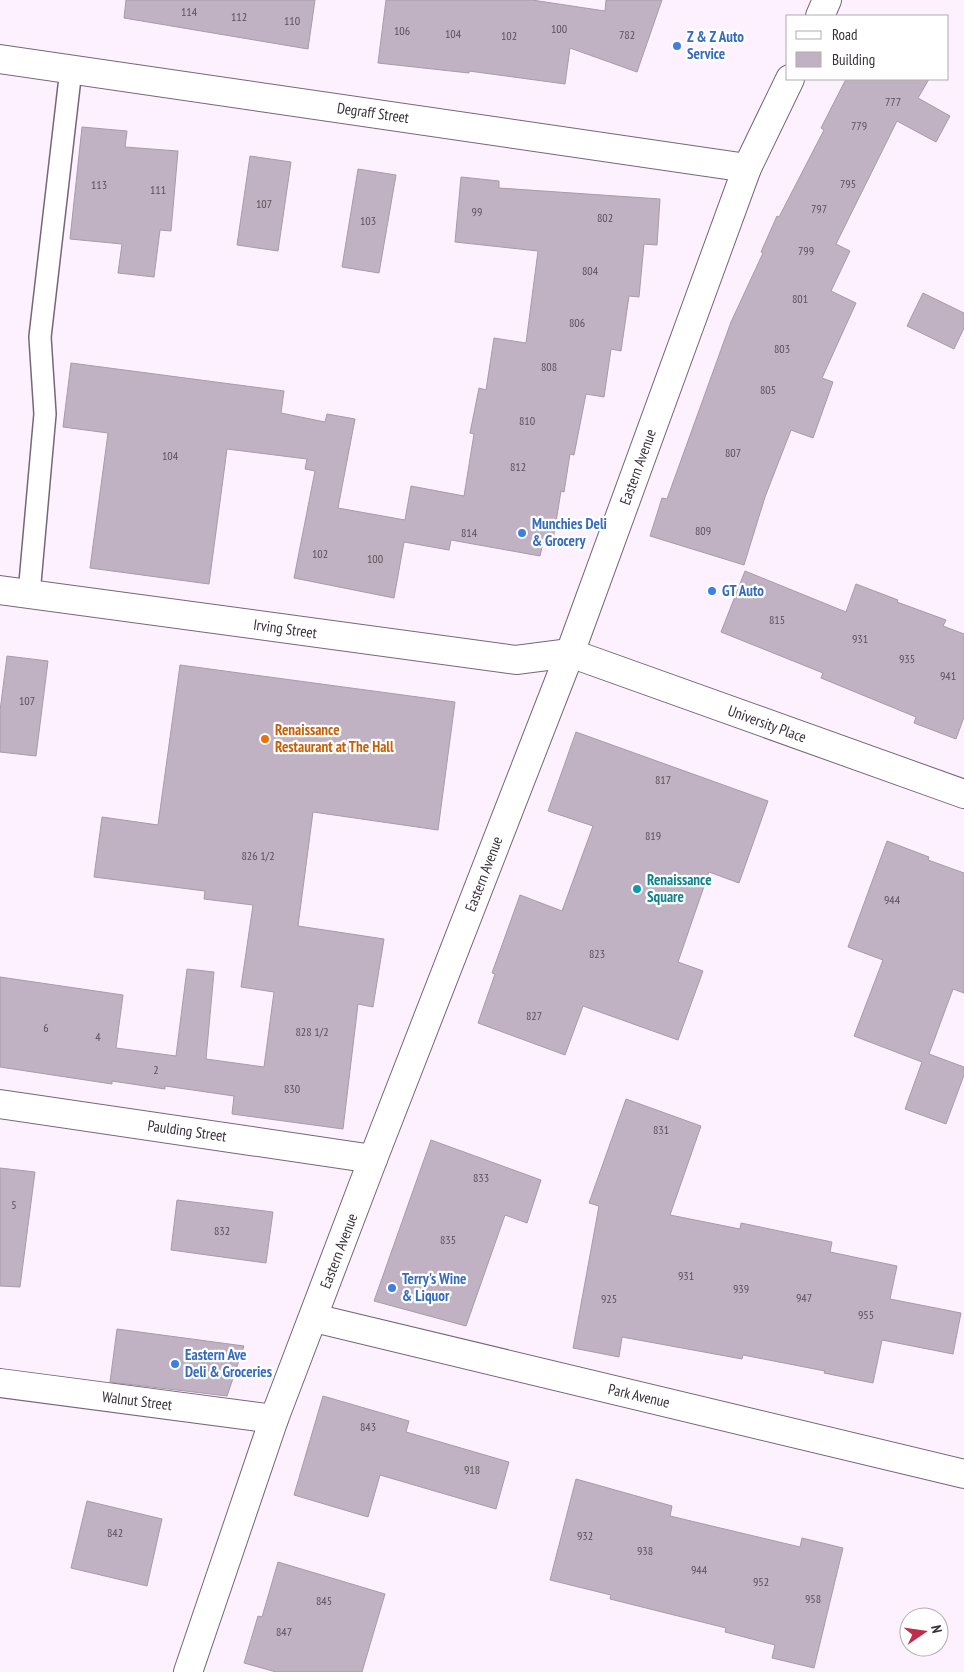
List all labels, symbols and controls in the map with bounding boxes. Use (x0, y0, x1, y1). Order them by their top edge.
house number: 114 (181, 4, 198, 19)
house number: 112 (231, 9, 247, 24)
house number: 110 (284, 13, 300, 28)
legend (786, 15, 949, 80)
house number: 100 (551, 21, 567, 36)
house number: 106 (394, 23, 410, 38)
text: Road (832, 25, 858, 44)
house number: 104 (445, 26, 462, 41)
house number: 782 (619, 27, 635, 42)
place label: Z & Z Auto Service (687, 27, 744, 63)
house number: 102 (501, 28, 517, 43)
marker: Z & Z Auto Service (671, 40, 683, 52)
text: Building (832, 50, 875, 69)
house number: 777 (885, 94, 901, 109)
street label: Degraff Street (336, 98, 410, 127)
house number: 779 (851, 118, 867, 133)
house number: 795 (840, 176, 856, 191)
house number: 113 (91, 177, 107, 192)
house number: 111 (150, 182, 166, 197)
house number: 107 (256, 196, 272, 211)
house number: 797 (811, 201, 827, 216)
house number: 99 (472, 204, 482, 219)
house number: 802 (597, 210, 613, 225)
house number: 103 (360, 213, 376, 228)
house number: 799 (798, 243, 814, 258)
house number: 804 (582, 263, 599, 278)
house number: 801 (792, 291, 808, 306)
house number: 806 (569, 315, 585, 330)
house number: 803 (774, 341, 790, 356)
house number: 808 (541, 359, 557, 374)
house number: 805 (760, 382, 776, 397)
house number: 810 (519, 413, 535, 428)
street label: Eastern Avenue (615, 426, 660, 507)
house number: 807 (725, 445, 741, 460)
house number: 104 (162, 448, 179, 463)
house number: 812 (510, 459, 526, 474)
place label: Munchies Deli & Grocery (532, 514, 607, 550)
house number: 809 (695, 523, 711, 538)
house number: 814 (461, 525, 478, 540)
marker: Munchies Deli & Grocery (516, 527, 528, 539)
house number: 102 (312, 546, 328, 561)
house number: 100 (367, 551, 383, 566)
place label: GT Auto (722, 581, 764, 600)
marker: GT Auto (706, 585, 718, 597)
house number: 815 (769, 612, 785, 627)
street label: Irving Street (252, 615, 318, 642)
house number: 931 (852, 631, 868, 646)
house number: 935 (899, 651, 915, 666)
house number: 941 (940, 668, 956, 683)
house number: 107 (19, 693, 35, 708)
street label: University Place (725, 701, 809, 746)
place label: Renaissance Restaurant at The Hall (275, 720, 394, 756)
marker: Renaissance Restaurant at The Hall (259, 733, 271, 745)
house number: 817 (655, 772, 671, 787)
house number: 819 (645, 828, 661, 843)
street label: Eastern Avenue (460, 833, 507, 914)
house number: 826 1/2 (241, 848, 275, 863)
place label: Renaissance Square (647, 870, 712, 906)
marker: Renaissance Square (631, 883, 643, 895)
house number: 944 (884, 892, 901, 907)
house number: 823 (589, 946, 605, 961)
house number: 827 (526, 1008, 542, 1023)
house number: 6 (43, 1020, 49, 1035)
house number: 828 1/2 (295, 1024, 329, 1039)
house number: 4 (95, 1029, 101, 1044)
house number: 2 (153, 1062, 159, 1077)
house number: 830 (284, 1081, 300, 1096)
street label: Paulding Street (146, 1116, 228, 1145)
house number: 831 (653, 1122, 669, 1137)
house number: 833 (473, 1170, 489, 1185)
house number: 5 (11, 1197, 17, 1212)
street label: Eastern Avenue (315, 1210, 362, 1291)
house number: 832 (214, 1223, 230, 1238)
house number: 835 (440, 1232, 456, 1247)
house number: 931 (678, 1268, 694, 1283)
place label: Terry's Wine & Liquor (402, 1269, 466, 1305)
house number: 939 (733, 1281, 749, 1296)
marker: Terry's Wine & Liquor (386, 1282, 398, 1294)
house number: 947 (796, 1290, 812, 1305)
house number: 925 (601, 1291, 617, 1306)
house number: 955 (858, 1307, 874, 1322)
place label: Eastern Ave Deli & Groceries (185, 1345, 272, 1381)
marker: Eastern Ave Deli & Groceries (169, 1358, 181, 1370)
street label: Park Avenue (606, 1379, 672, 1412)
street label: Walnut Street (101, 1387, 173, 1414)
house number: 843 (360, 1419, 376, 1434)
house number: 918 (464, 1462, 480, 1477)
house number: 842 (107, 1525, 123, 1540)
house number: 932 (577, 1528, 593, 1543)
house number: 938 (637, 1543, 653, 1558)
house number: 944 (691, 1562, 708, 1577)
house number: 952 (753, 1574, 769, 1589)
house number: 958 (805, 1591, 821, 1606)
house number: 845 (316, 1593, 332, 1608)
north arrow (899, 1607, 949, 1657)
text: N (927, 1623, 946, 1635)
house number: 847 (276, 1624, 292, 1639)

